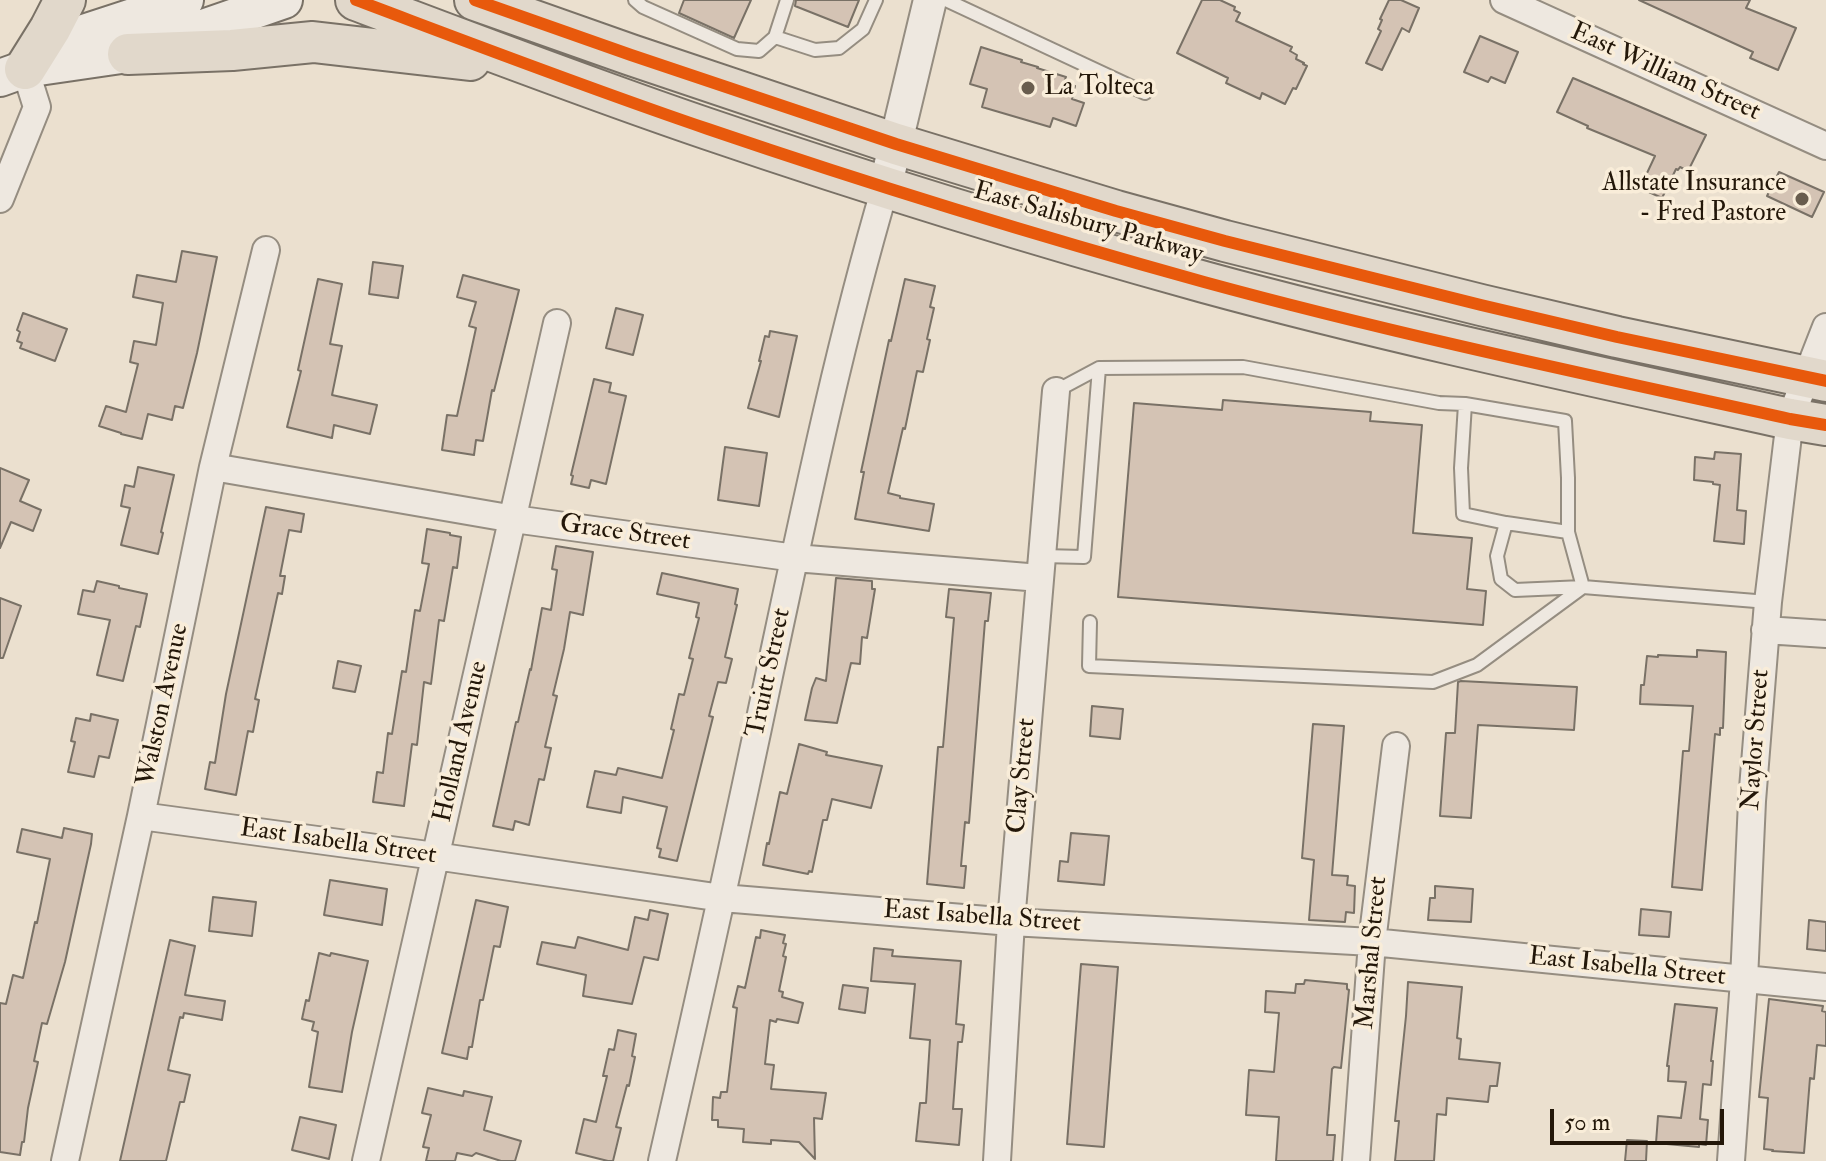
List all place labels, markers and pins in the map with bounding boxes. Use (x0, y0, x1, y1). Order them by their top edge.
place label: La Tolteca (1044, 72, 1154, 104)
marker: La Tolteca (1019, 79, 1037, 97)
place label: Allstate Insurance - Fred Pastore (1602, 168, 1786, 230)
marker: Allstate Insurance - Fred Pastore (1793, 190, 1811, 208)

